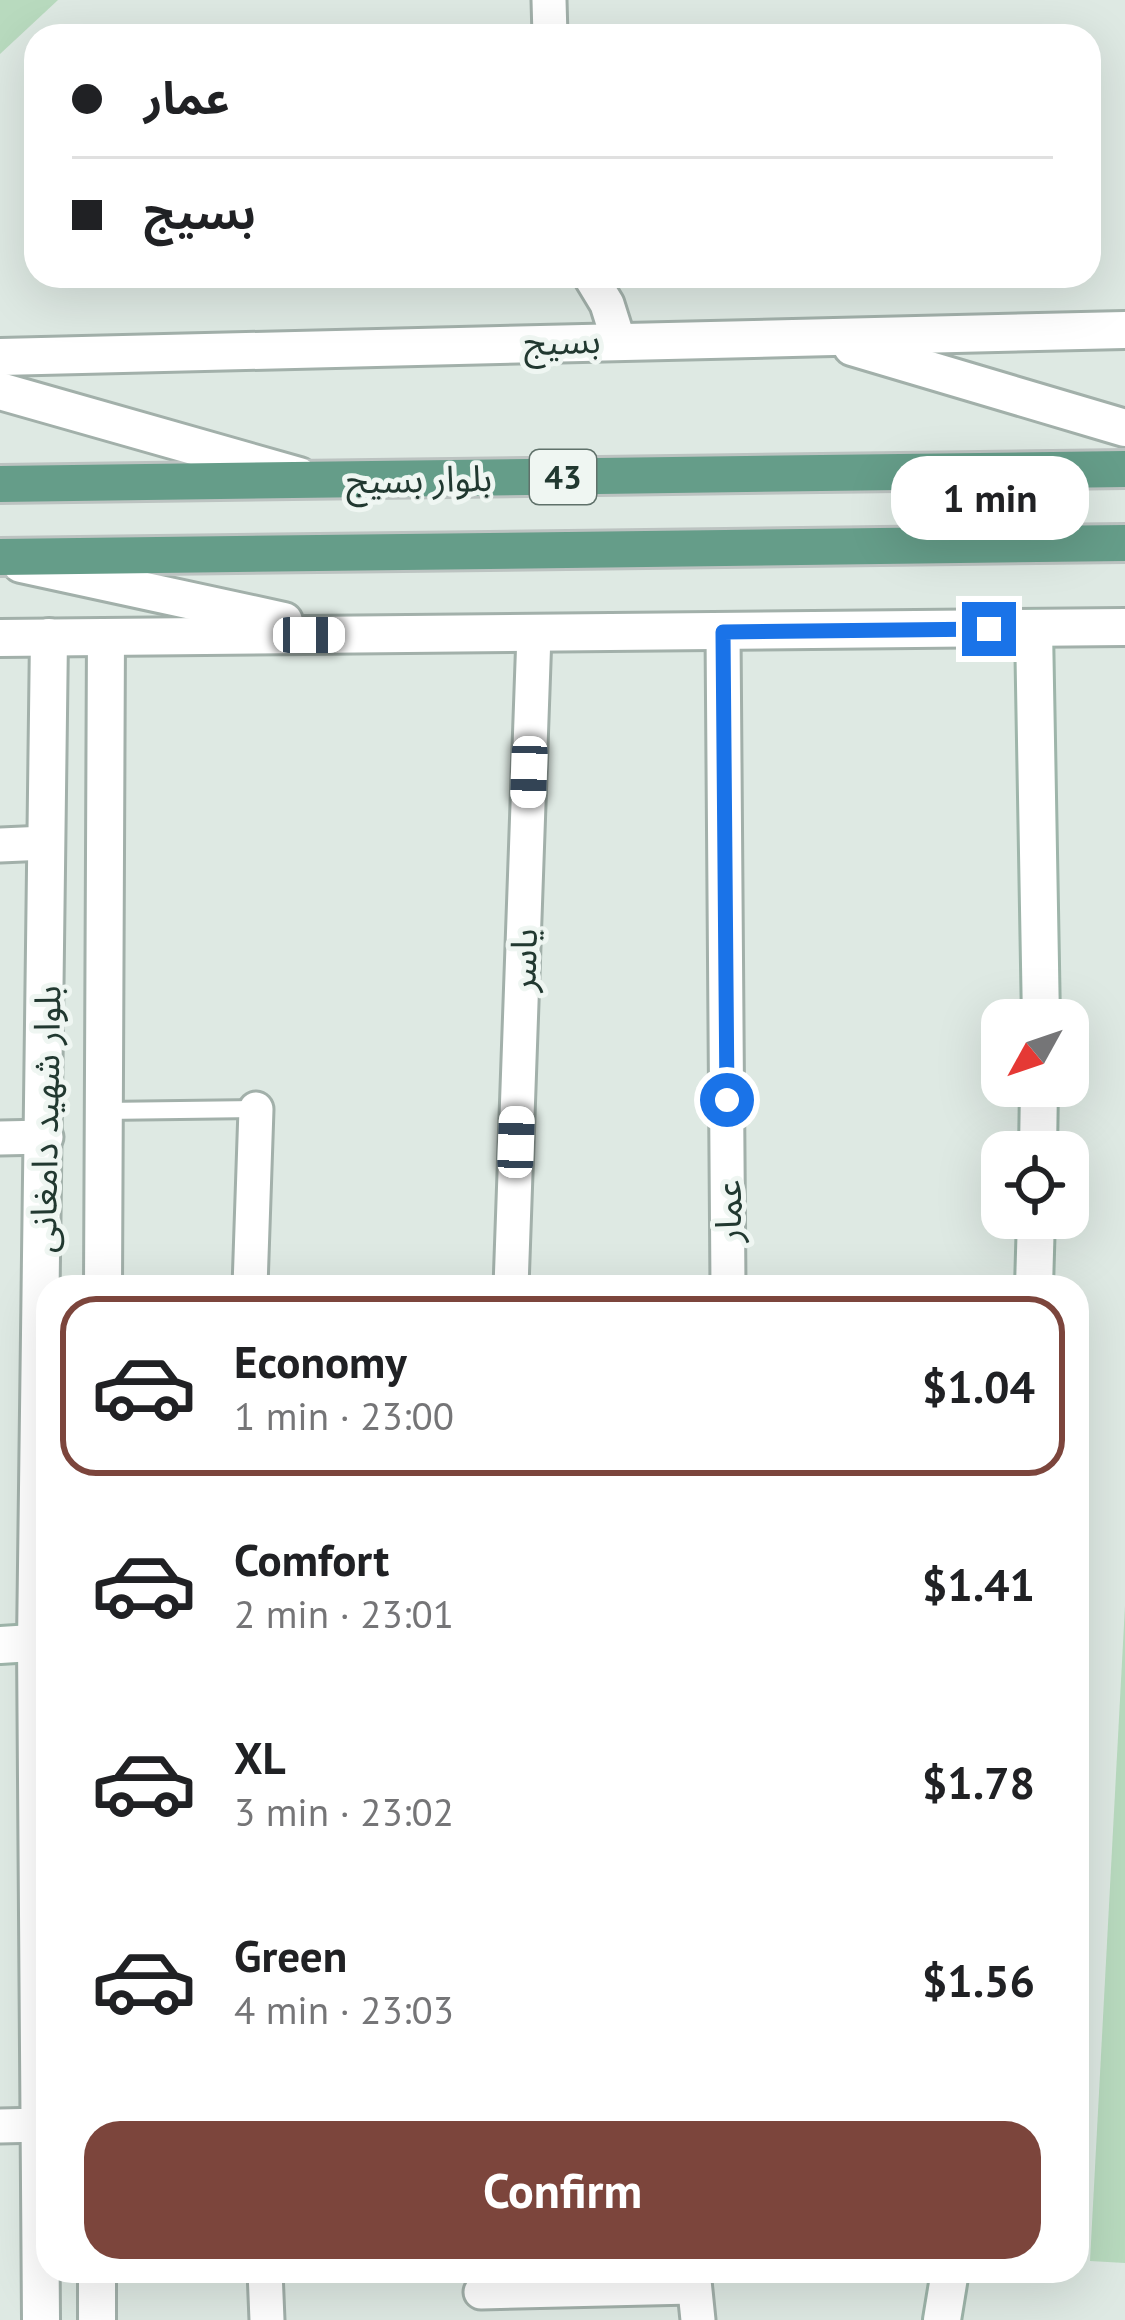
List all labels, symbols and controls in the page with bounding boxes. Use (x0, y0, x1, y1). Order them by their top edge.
text: عمار (144, 68, 230, 126)
text: بسیج (144, 183, 256, 241)
street label: بسیج (523, 316, 601, 369)
road number: 43 (530, 450, 596, 504)
street label: بلوار بسیج (346, 454, 492, 507)
callout: 1 min (890, 455, 1088, 539)
text: 1 min (942, 472, 1038, 523)
route end (962, 602, 1016, 656)
car (273, 617, 345, 653)
car (510, 735, 548, 809)
street label: یاسر (498, 927, 547, 994)
street label: بلوار شهید دامغانی (19, 985, 70, 1253)
north arrow (981, 999, 1089, 1107)
map controls (981, 999, 1089, 1239)
route start (700, 1073, 754, 1127)
car (497, 1105, 535, 1179)
button: locate (981, 1131, 1089, 1239)
street label: عمار (704, 1180, 751, 1243)
icon: car (90, 1332, 198, 1440)
text: Economy (234, 1332, 407, 1390)
text: $1.04 (922, 1357, 1035, 1415)
text: 1 min · 23:00 (234, 1390, 454, 1441)
icon: car (90, 1530, 198, 1638)
text: Comfort (234, 1530, 389, 1588)
text: $1.41 (922, 1555, 1035, 1613)
text: 2 min · 23:01 (234, 1588, 454, 1639)
icon: car (90, 1728, 198, 1836)
text: XL (234, 1728, 286, 1786)
text: $1.78 (922, 1753, 1035, 1811)
text: 3 min · 23:02 (234, 1786, 454, 1837)
icon: car (90, 1926, 198, 2034)
text: Green (234, 1926, 347, 1984)
text: $1.56 (922, 1951, 1035, 2009)
text: 4 min · 23:03 (234, 1984, 454, 2035)
button: Confirm (84, 2121, 1041, 2259)

